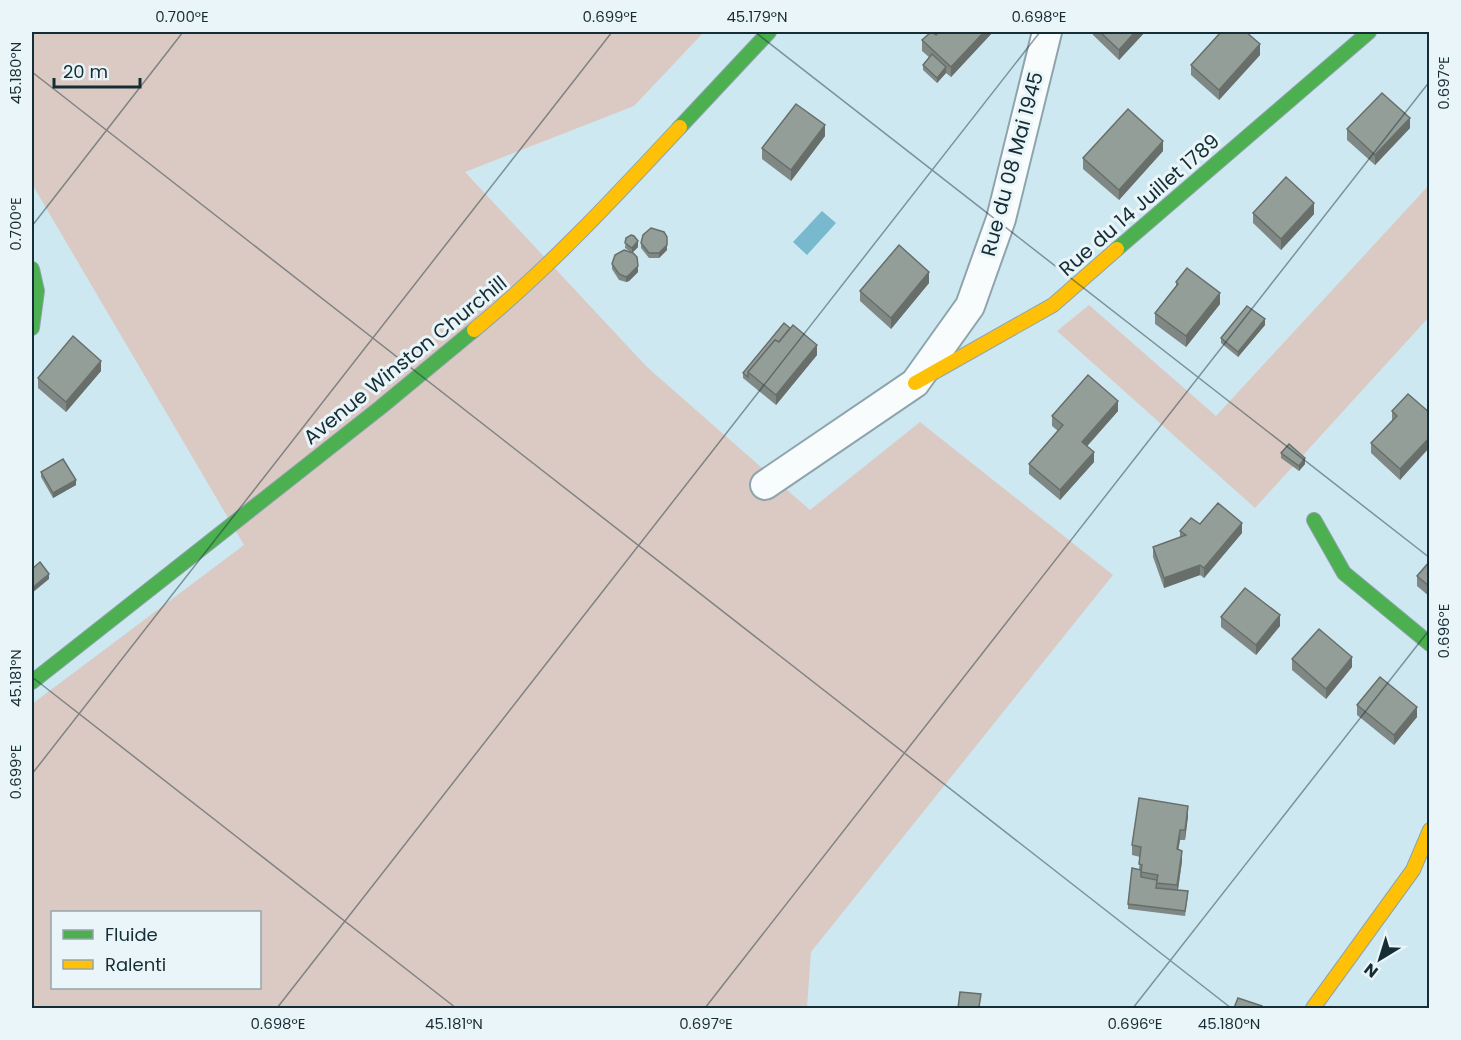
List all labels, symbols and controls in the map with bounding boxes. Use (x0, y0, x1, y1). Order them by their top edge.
text: 0.700°E (155, 6, 209, 27)
text: 0.699°E (583, 6, 637, 27)
text: 45.179°N (726, 6, 788, 27)
text: 0.698°E (1012, 6, 1066, 27)
text: 45.180°N (5, 42, 26, 104)
scale bar (54, 51, 140, 89)
text: 0.697°E (1433, 56, 1454, 110)
text: 20 m (63, 59, 108, 84)
street label: Rue du 08 Mai 1945 (974, 69, 1050, 259)
street label: Rue du 14 Juillet 1789 (1053, 127, 1225, 283)
text: 0.700°E (5, 197, 26, 251)
street label: Avenue Winston Churchill (297, 269, 513, 451)
text: 0.696°E (1433, 604, 1454, 658)
text: 45.181°N (5, 649, 26, 707)
text: 0.699°E (5, 745, 26, 799)
legend (51, 911, 261, 989)
text: Fluide (105, 922, 158, 947)
north arrow (1350, 929, 1410, 989)
text: Ralenti (105, 952, 166, 977)
text: N (1359, 958, 1383, 983)
text: 0.698°E (251, 1013, 305, 1034)
text: 45.181°N (425, 1013, 483, 1034)
text: 0.697°E (679, 1013, 733, 1034)
text: 0.696°E (1108, 1013, 1162, 1034)
text: 45.180°N (1198, 1013, 1260, 1034)

